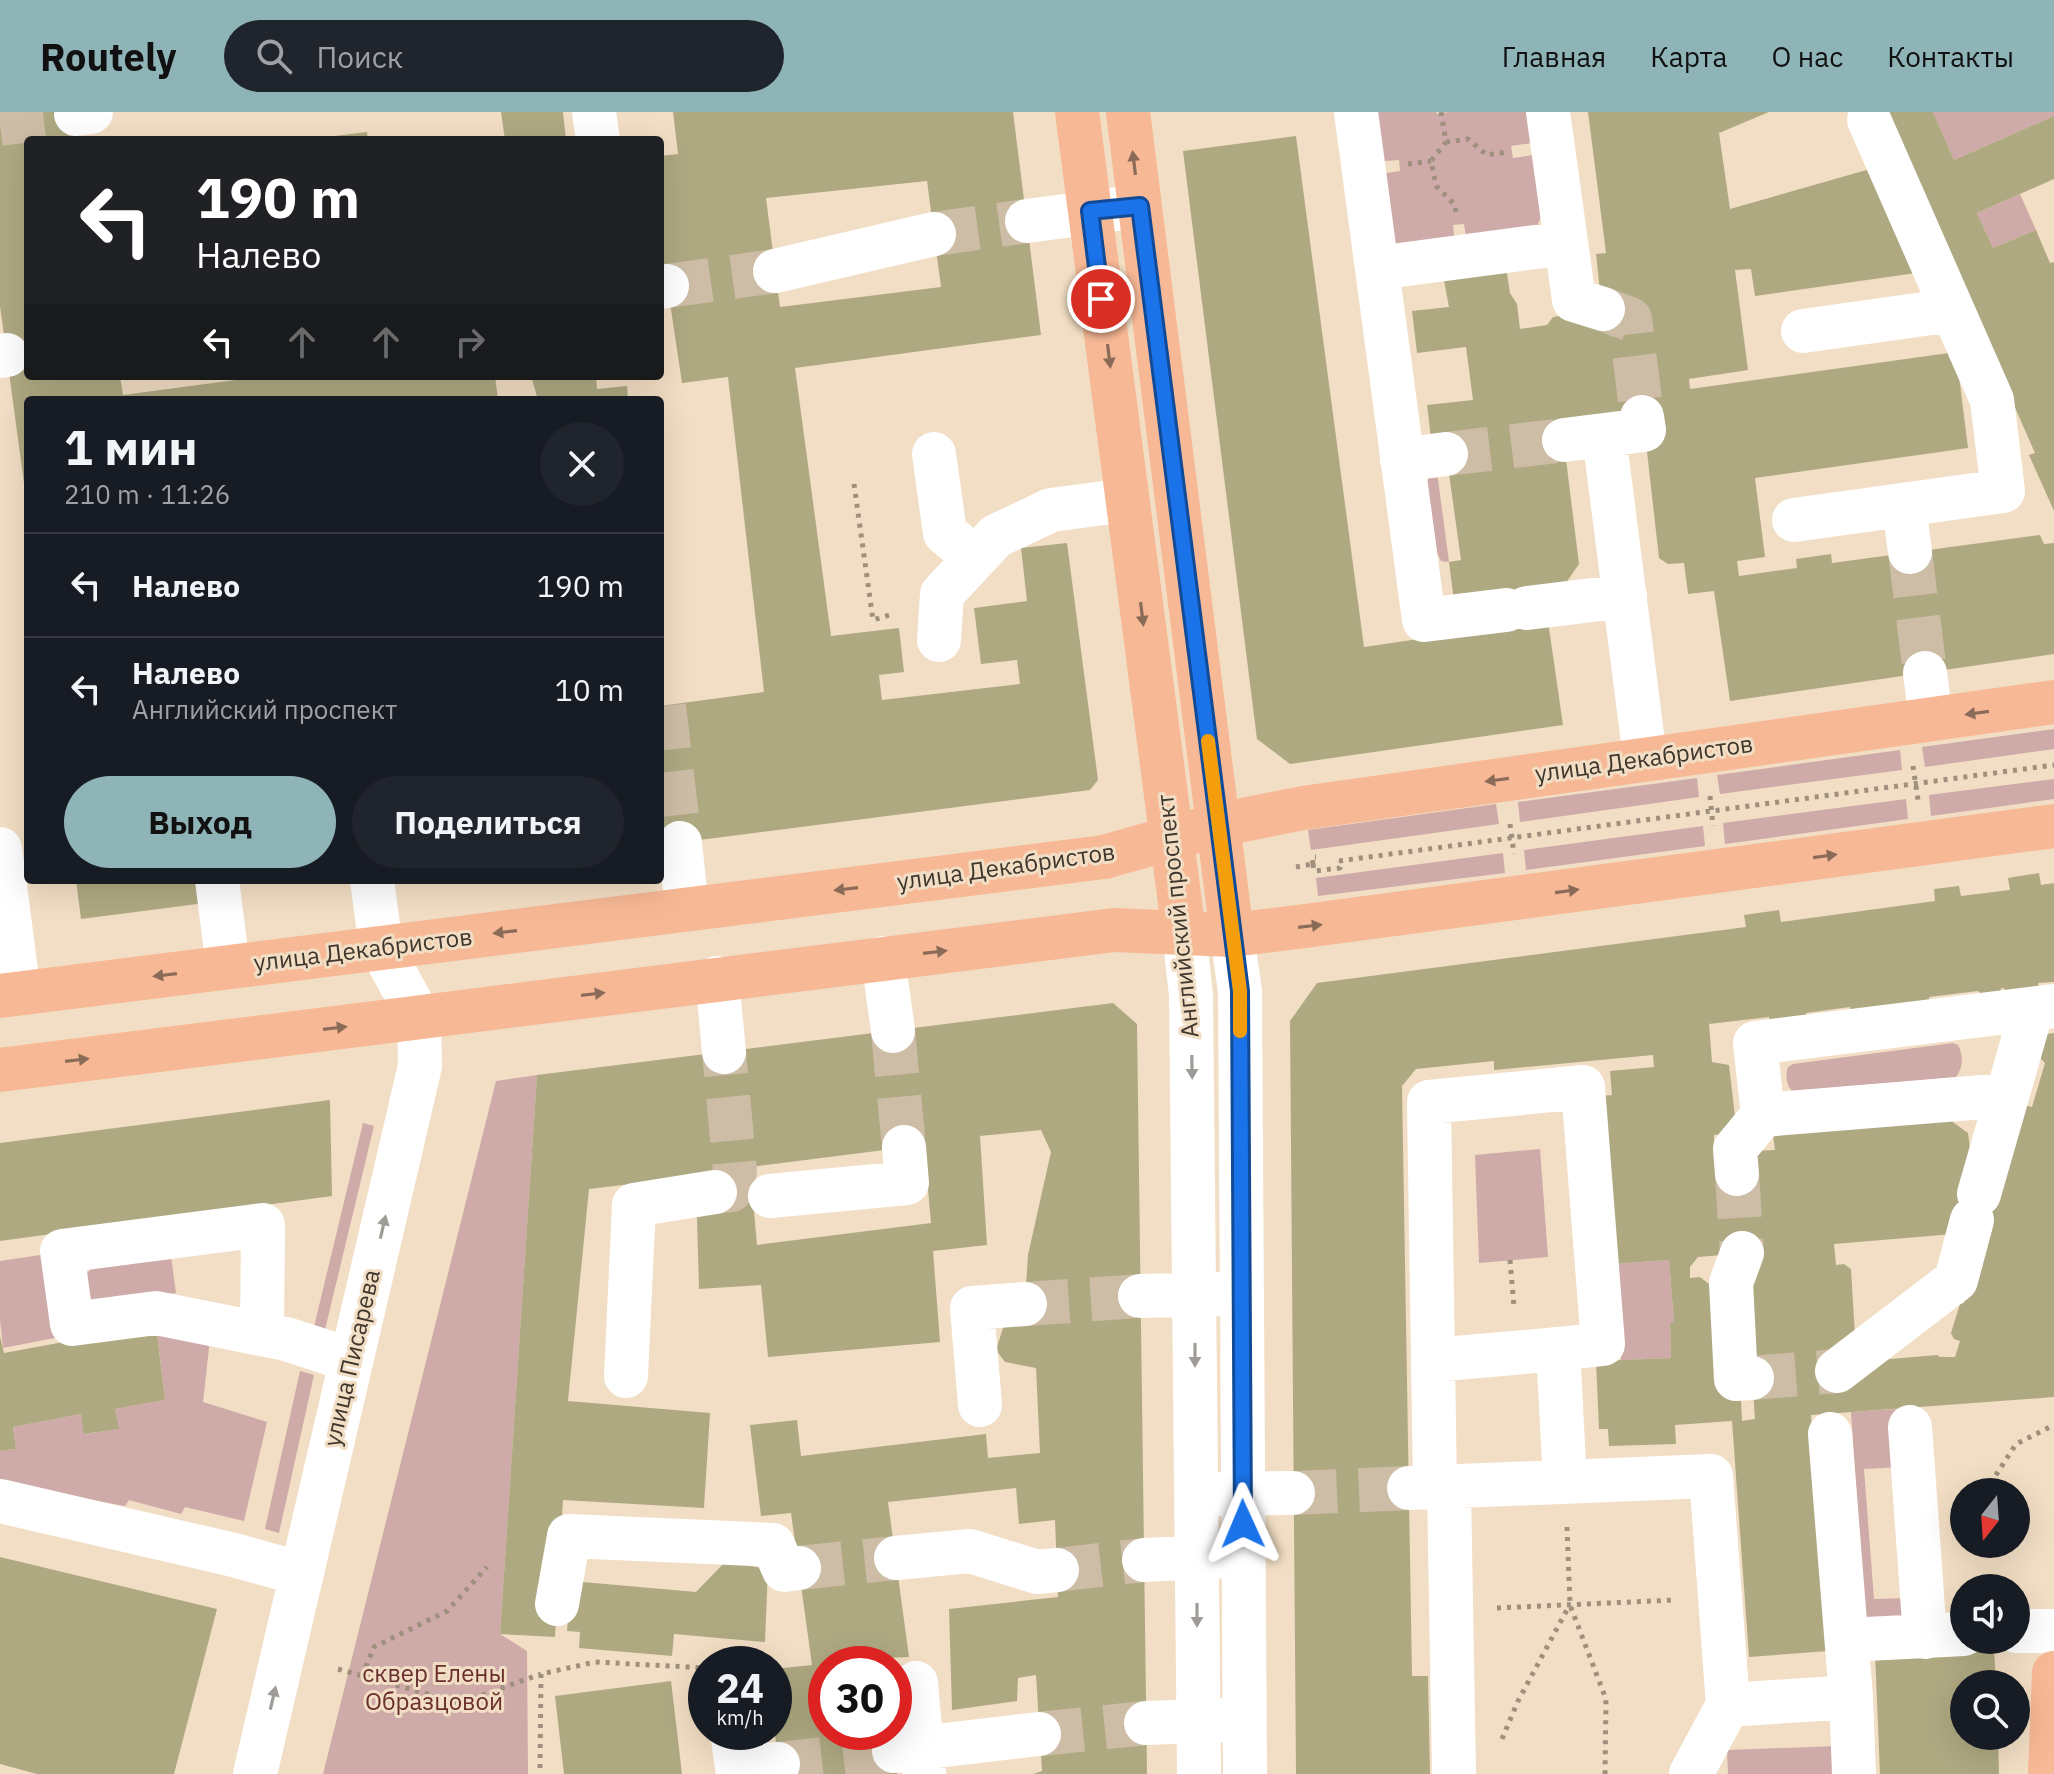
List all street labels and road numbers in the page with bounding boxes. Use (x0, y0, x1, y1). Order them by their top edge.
street label: улица Декабристов (1533, 727, 1755, 789)
street label: Английский проспект (1148, 793, 1206, 1040)
street label: улица Декабристов (895, 835, 1117, 897)
street label: улица Декабристов (252, 920, 474, 978)
street label: улица Писарева (315, 1266, 387, 1450)

